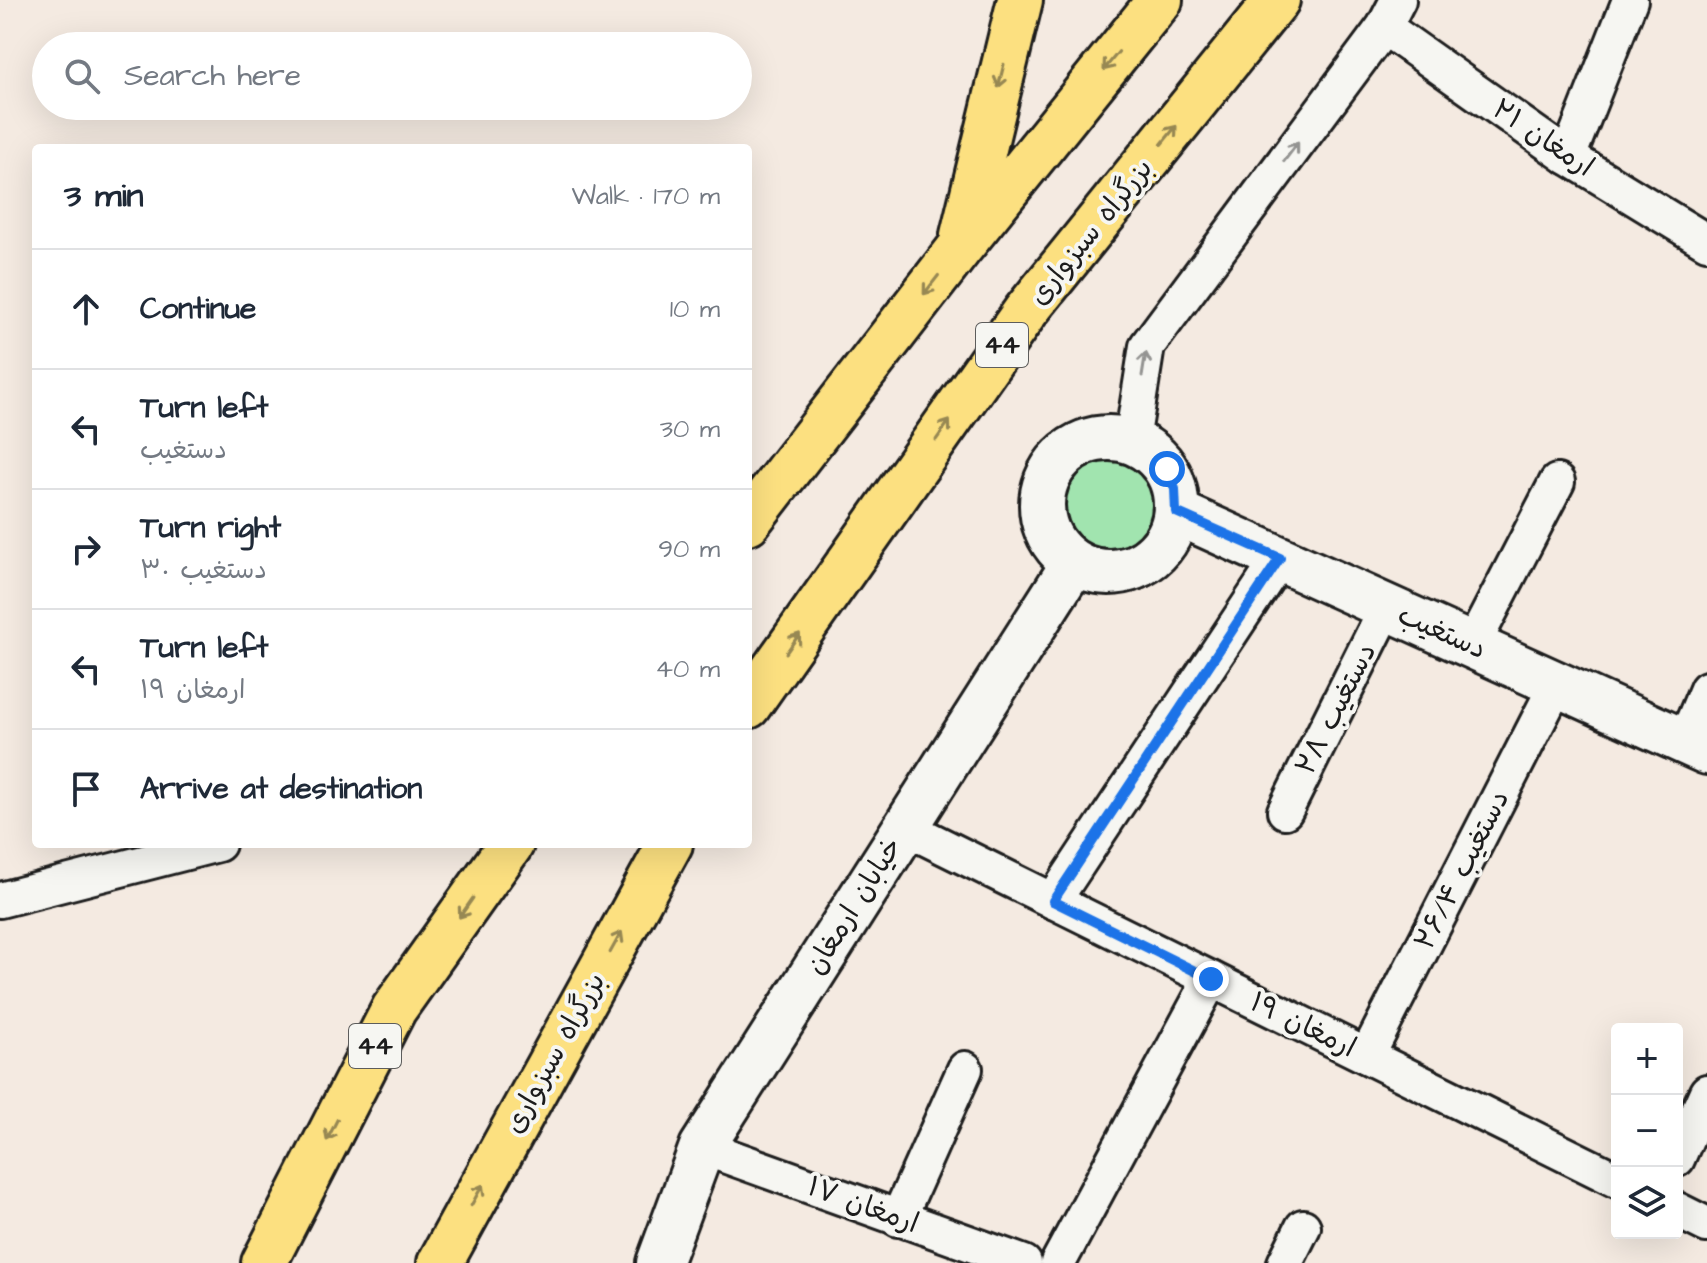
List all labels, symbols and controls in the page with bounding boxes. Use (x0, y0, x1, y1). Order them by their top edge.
search box (32, 32, 752, 120)
one-way arrow (1102, 50, 1120, 71)
icon: search (60, 54, 104, 98)
text: Search here (124, 55, 301, 97)
one-way arrow (993, 62, 1008, 88)
street label: ارمغان ۲۱ (1484, 90, 1602, 186)
one-way arrow (1160, 125, 1177, 146)
one-way arrow (1283, 141, 1299, 163)
street label: بزرگراه سبزواری (1020, 150, 1162, 314)
text: 3 min (64, 172, 144, 220)
text: Walk · 170 m (571, 178, 720, 214)
one-way arrow (922, 274, 939, 295)
icon: ahead (64, 287, 108, 331)
text: Continue (140, 288, 256, 330)
text: 10 m (670, 291, 720, 327)
road number: 44 (976, 323, 1028, 367)
one-way arrow (1137, 352, 1152, 377)
text: Turn left (140, 387, 268, 429)
icon: left (64, 407, 108, 451)
text: 30 m (660, 411, 720, 447)
one-way arrow (935, 420, 951, 442)
text: دستغیب (140, 432, 227, 468)
route start (1149, 451, 1185, 487)
text: Turn right (140, 507, 281, 549)
icon: right (64, 527, 108, 571)
text: 90 m (658, 531, 720, 567)
text: دستغیب ۳۰ (140, 552, 267, 588)
street label: دستغیب (1391, 595, 1493, 669)
text: Turn left (140, 627, 268, 669)
one-way arrow (785, 632, 801, 654)
street label: دستغیب ۲۸ (1286, 636, 1386, 782)
icon: left (64, 647, 108, 691)
text: 40 m (655, 651, 720, 687)
text: ارمغان ۱۹ (140, 672, 245, 708)
icon: arrive (64, 767, 108, 811)
text: Arrive at destination (140, 768, 422, 810)
street label: دستغیب ۲۶/۴ (1405, 784, 1519, 956)
street label: خیابان ارمغان (796, 830, 912, 982)
one-way arrow (458, 896, 474, 918)
one-way arrow (608, 931, 624, 954)
route end (1193, 961, 1229, 997)
street label: بزرگراه سبزواری (495, 966, 615, 1140)
street label: ارمغان ۱۹ (1243, 983, 1363, 1067)
map controls (1611, 1023, 1683, 1239)
button: + (1611, 1023, 1683, 1095)
road number: 44 (349, 1024, 401, 1068)
button: − (1611, 1095, 1683, 1167)
one-way arrow (324, 1117, 340, 1141)
street label: ارمغان ۱۷ (802, 1167, 924, 1243)
button: layers (1611, 1167, 1683, 1239)
one-way arrow (470, 1183, 486, 1207)

